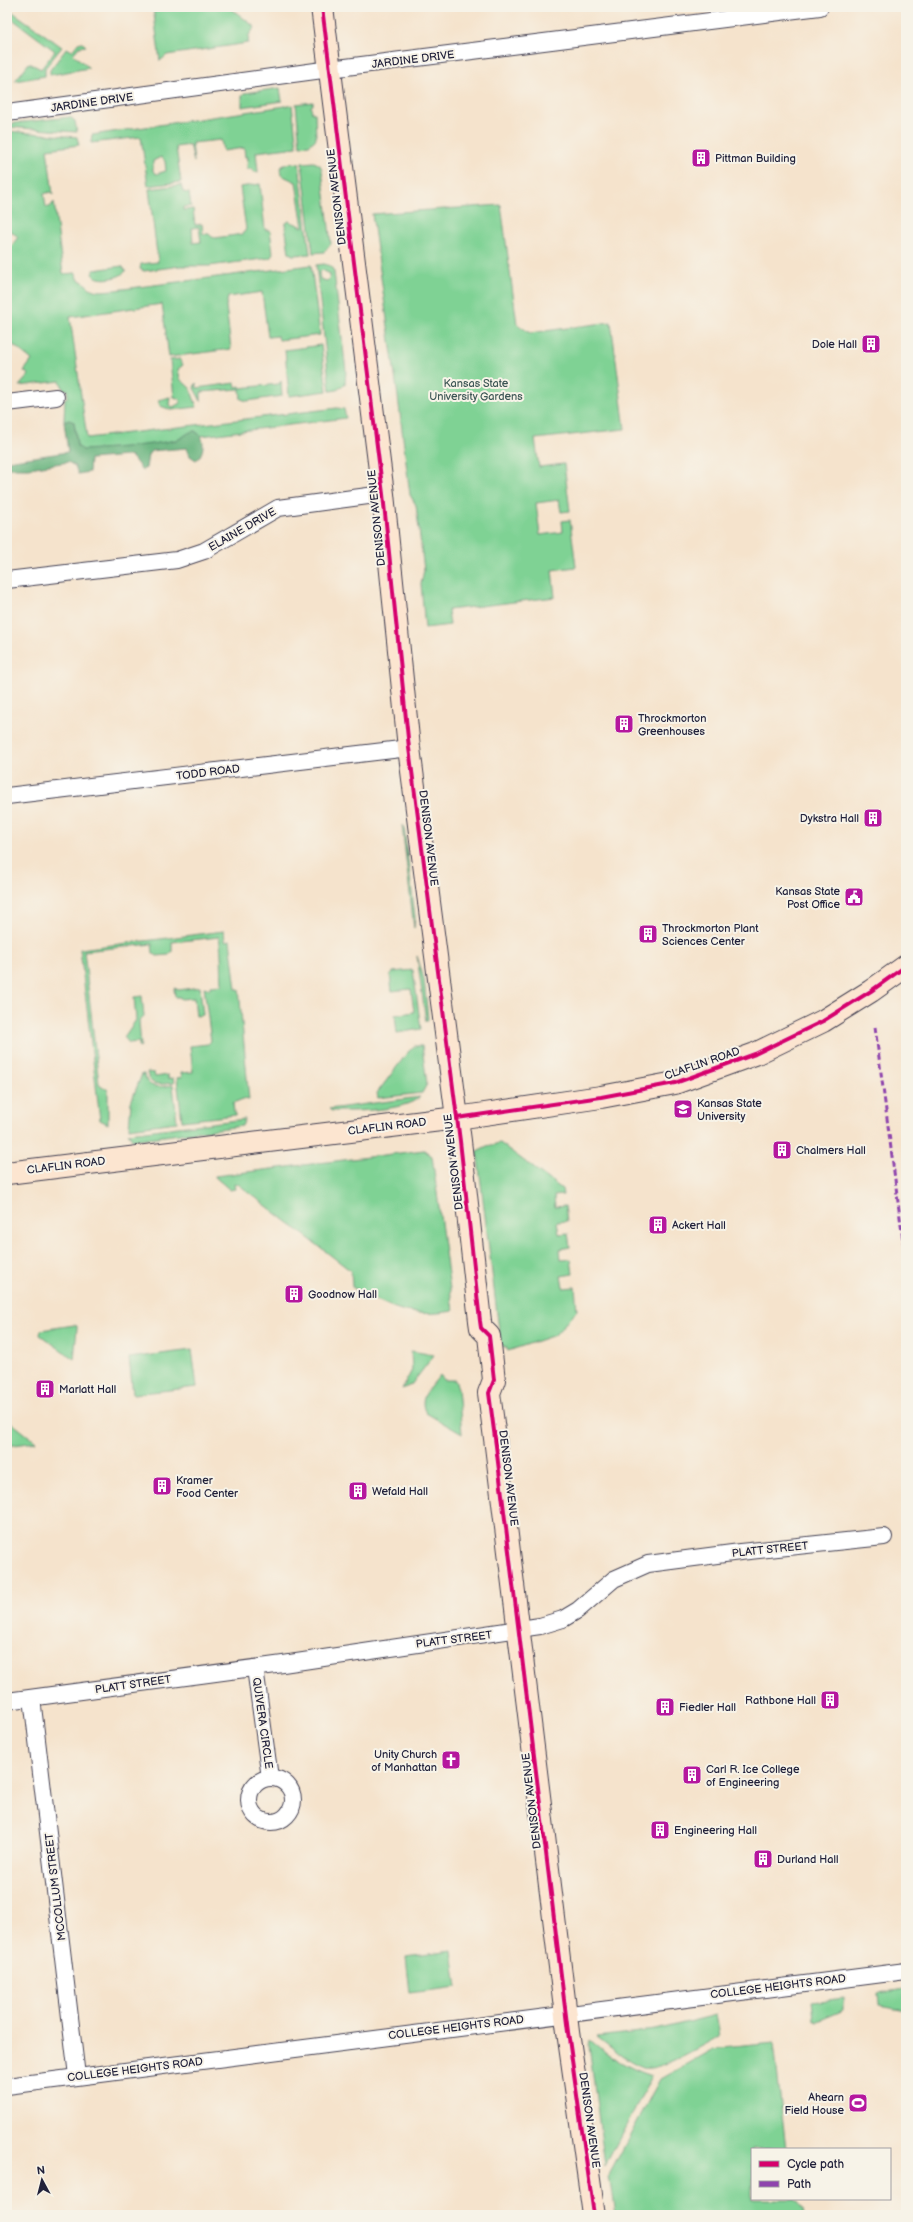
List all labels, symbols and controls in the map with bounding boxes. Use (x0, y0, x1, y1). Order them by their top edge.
street label: JARDINE DRIVE (371, 48, 455, 71)
street label: JARDINE DRIVE (50, 90, 134, 115)
building icon: Pittman Building (690, 147, 712, 169)
street label: DENISON AVENUE (324, 148, 349, 246)
place label: Pittman Building (715, 152, 796, 165)
building icon: Dole Hall (860, 333, 882, 355)
place label: Dole Hall (812, 338, 857, 351)
park label: Kansas State University Gardens (429, 377, 523, 403)
street label: DENISON AVENUE (365, 469, 388, 567)
street label: ELAINE DRIVE (206, 505, 278, 554)
place label: Throckmorton Greenhouses (638, 712, 707, 738)
building icon: Throckmorton Greenhouses (613, 713, 635, 735)
street label: TODD ROAD (176, 762, 241, 783)
street label: DENISON AVENUE (416, 789, 441, 887)
building icon: Dykstra Hall (862, 807, 884, 829)
place label: Dykstra Hall (800, 812, 859, 825)
place label: Kansas State Post Office (775, 885, 840, 911)
public building icon: Kansas State Post Office (843, 886, 865, 908)
place label: Throckmorton Plant Sciences Center (662, 922, 759, 948)
building icon: Throckmorton Plant Sciences Center (637, 923, 659, 945)
street label: CLAFLIN ROAD (663, 1044, 742, 1082)
place label: Kansas State University (697, 1097, 762, 1123)
school or university icon: Kansas State University (672, 1098, 694, 1120)
street label: DENISON AVENUE (441, 1113, 466, 1211)
street label: CLAFLIN ROAD (347, 1115, 427, 1138)
building icon: Chalmers Hall (771, 1139, 793, 1161)
place label: Chalmers Hall (796, 1144, 866, 1157)
street label: CLAFLIN ROAD (26, 1154, 106, 1177)
building icon: Ackert Hall (647, 1214, 669, 1236)
place label: Ackert Hall (672, 1219, 726, 1232)
building icon: Goodnow Hall (283, 1283, 305, 1305)
place label: Goodnow Hall (308, 1288, 377, 1301)
building icon: Marlatt Hall (34, 1378, 56, 1400)
place label: Marlatt Hall (59, 1383, 116, 1396)
street label: DENISON AVENUE (496, 1429, 521, 1527)
place label: Kramer Food Center (176, 1474, 239, 1500)
building icon: Kramer Food Center (151, 1475, 173, 1497)
building icon: Wefald Hall (347, 1480, 369, 1502)
place label: Wefald Hall (372, 1485, 428, 1498)
street label: PLATT STREET (731, 1539, 809, 1560)
street label: PLATT STREET (415, 1628, 493, 1651)
street label: PLATT STREET (94, 1673, 172, 1696)
street label: QUIVERA CIRCLE (250, 1677, 275, 1770)
building icon: Rathbone Hall (819, 1689, 841, 1711)
place label: Rathbone Hall (745, 1694, 816, 1707)
building icon: Fiedler Hall (654, 1696, 676, 1718)
place label: Fiedler Hall (679, 1701, 736, 1714)
place label: Unity Church of Manhattan (371, 1748, 437, 1774)
church icon: Unity Church of Manhattan (440, 1749, 462, 1771)
street label: DENISON AVENUE (519, 1752, 544, 1850)
place label: Carl R. Ice College of Engineering (706, 1763, 800, 1789)
building icon: Carl R. Ice College of Engineering (681, 1764, 703, 1786)
building icon: Engineering Hall (649, 1819, 671, 1841)
place label: Engineering Hall (674, 1824, 757, 1837)
street label: MCCOLLUM STREET (42, 1832, 69, 1942)
building icon: Durland Hall (752, 1848, 774, 1870)
place label: Durland Hall (777, 1853, 838, 1866)
street label: COLLEGE HEIGHTS ROAD (710, 1972, 846, 2001)
street label: COLLEGE HEIGHTS ROAD (388, 2013, 524, 2042)
street label: COLLEGE HEIGHTS ROAD (67, 2055, 203, 2084)
street label: DENISON AVENUE (576, 2071, 603, 2169)
place label: Ahearn Field House (784, 2091, 844, 2117)
sports icon: Ahearn Field House (847, 2092, 869, 2114)
legend (751, 2148, 891, 2200)
text: Cycle path (787, 2157, 844, 2172)
north arrow (22, 2160, 62, 2200)
text: N (36, 2164, 46, 2178)
text: Path (787, 2177, 812, 2192)

